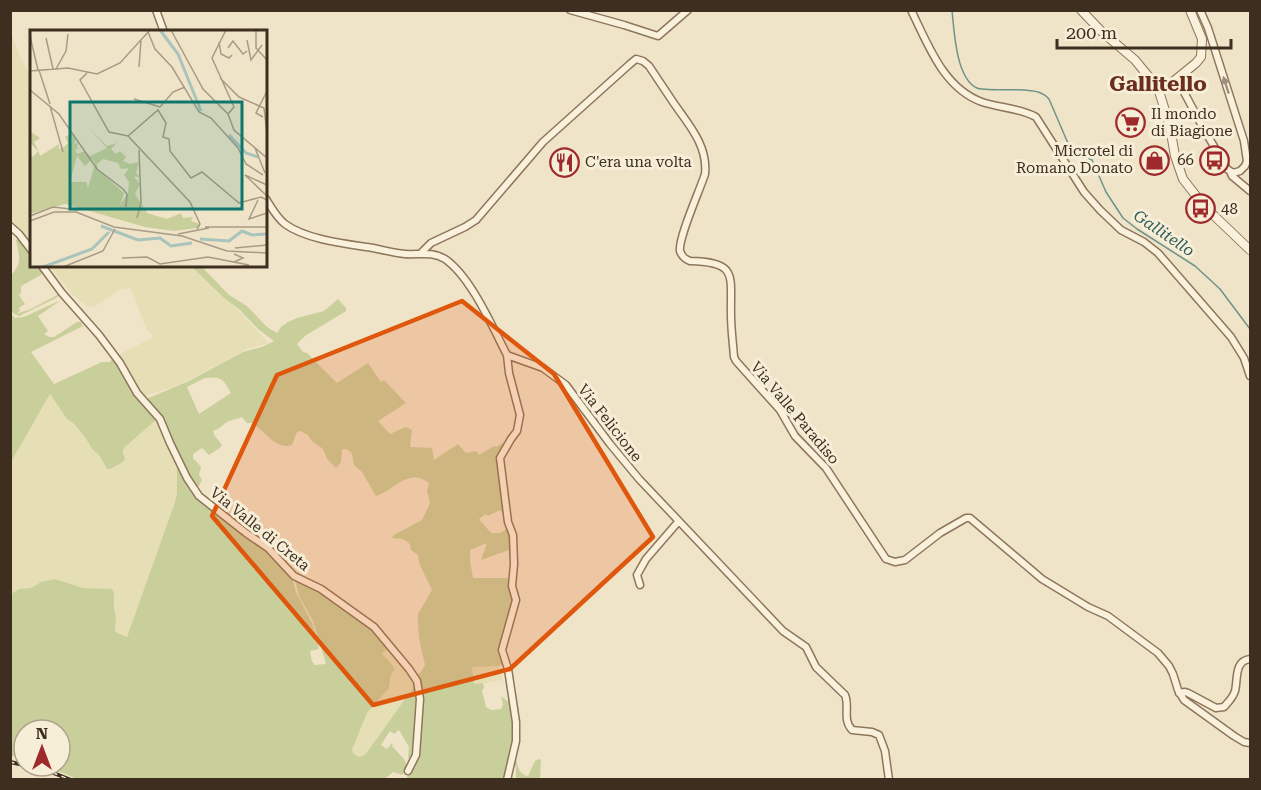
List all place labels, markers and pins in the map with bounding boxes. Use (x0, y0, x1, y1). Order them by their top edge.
place label: Il mondo di Biagione (1151, 105, 1233, 140)
supermarket icon: Il mondo di Biagione (1114, 107, 1146, 139)
place label: Microtel di Romano Donato (1016, 142, 1133, 177)
shop icon: Microtel di Romano Donato (1138, 144, 1170, 176)
bus stop icon: 66 (1199, 144, 1231, 176)
restaurant icon: C'era una volta (548, 146, 580, 178)
place label: 66 (1177, 151, 1194, 169)
place label: C'era una volta (585, 153, 692, 171)
bus stop icon: 48 (1184, 193, 1216, 225)
place label: 48 (1221, 200, 1238, 218)

